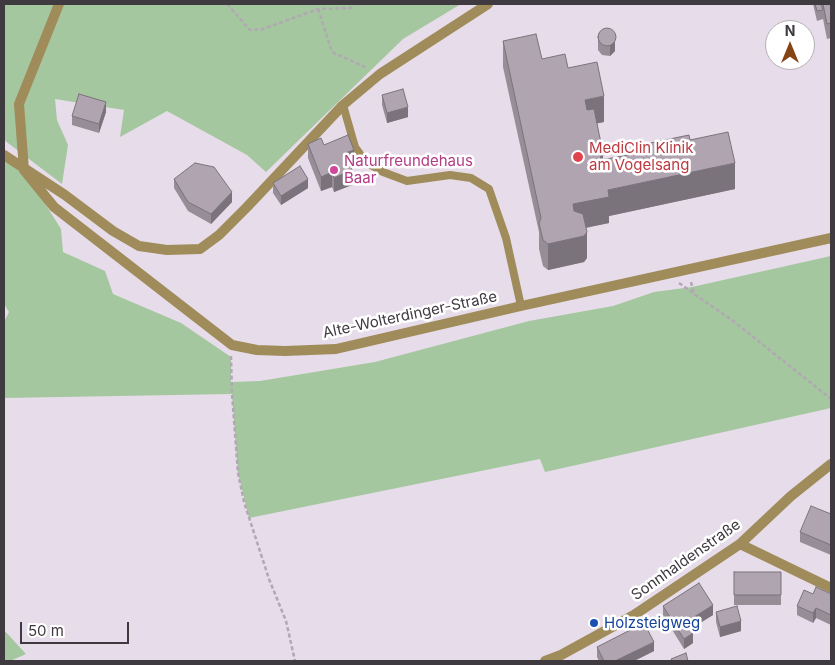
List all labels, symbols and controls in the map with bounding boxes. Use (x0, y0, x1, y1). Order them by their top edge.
north arrow (765, 20, 815, 70)
text: N (785, 22, 795, 39)
place label: MediClin Klinik am Vogelsang (589, 139, 693, 174)
marker: MediClin Klinik am Vogelsang (571, 150, 585, 164)
place label: Naturfreundehaus Baar (344, 152, 473, 187)
marker: Naturfreundehaus Baar (328, 164, 340, 176)
street label: Alte-Wolterdinger-Straße (321, 288, 499, 342)
street label: Sonnhaldenstraße (628, 516, 744, 604)
scale bar (22, 612, 131, 644)
place label: Holzsteigweg (604, 614, 700, 632)
marker: Holzsteigweg (588, 617, 600, 629)
text: 50 m (28, 621, 64, 640)

